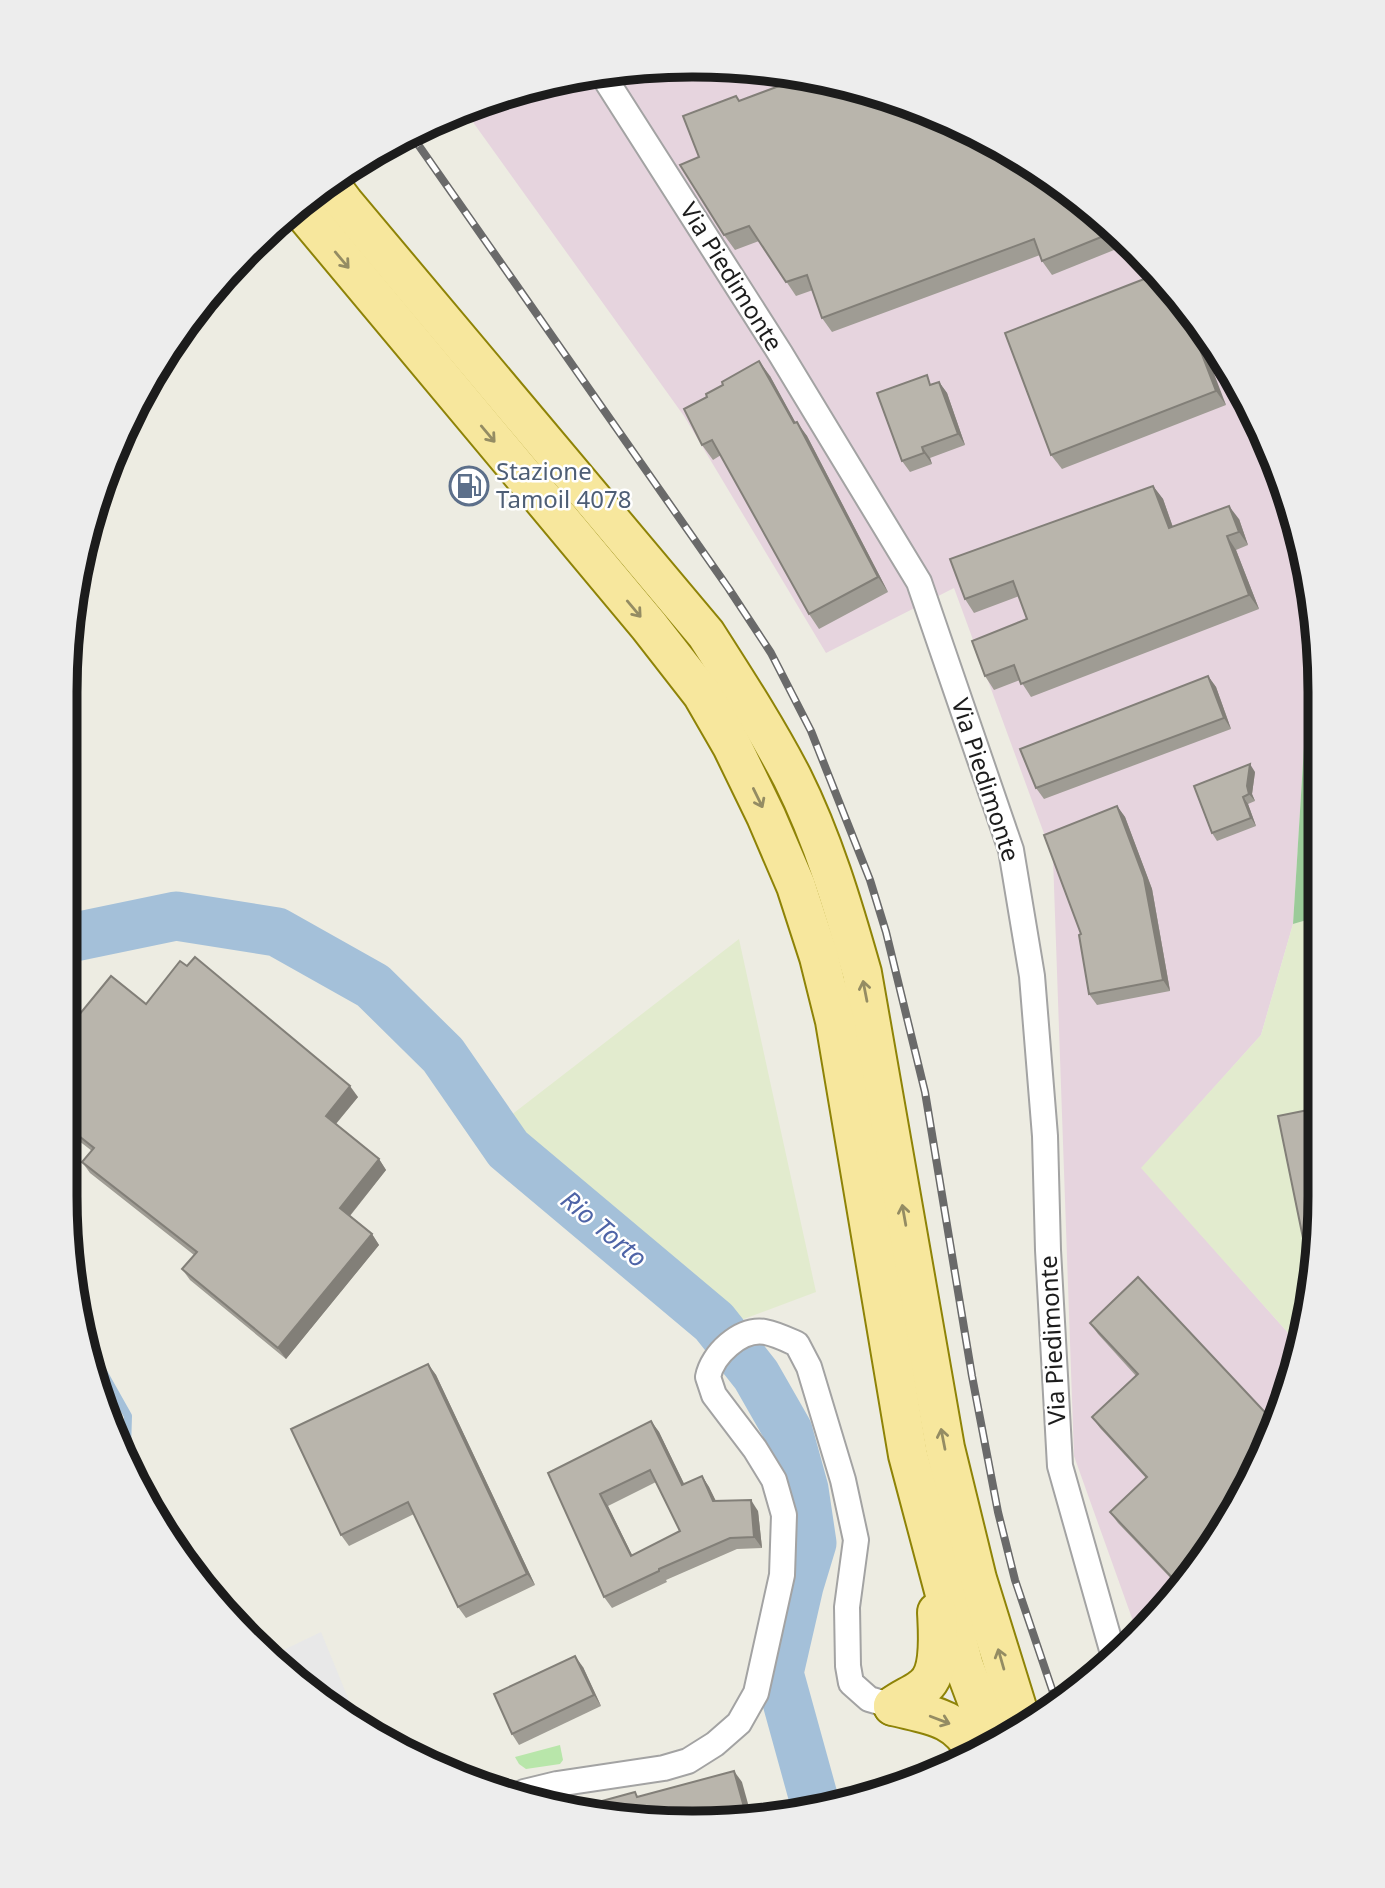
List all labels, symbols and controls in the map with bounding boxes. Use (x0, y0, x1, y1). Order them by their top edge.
street label: Via Piedimonte (673, 196, 791, 357)
one-way arrow (333, 251, 349, 269)
one-way arrow (480, 425, 496, 443)
place label: Stazione Tamoil 4078 (496, 454, 631, 515)
fuel station icon: Stazione Tamoil 4078 (448, 465, 490, 507)
one-way arrow (626, 599, 642, 617)
street label: Via Piedimonte (945, 694, 1028, 865)
one-way arrow (751, 787, 765, 808)
one-way arrow (858, 980, 872, 1003)
water label: Rio Torto (554, 1182, 655, 1275)
one-way arrow (897, 1204, 910, 1227)
street label: Via Piedimonte (1031, 1255, 1072, 1426)
one-way arrow (936, 1428, 949, 1451)
one-way arrow (994, 1648, 1007, 1671)
one-way arrow (929, 1714, 950, 1727)

